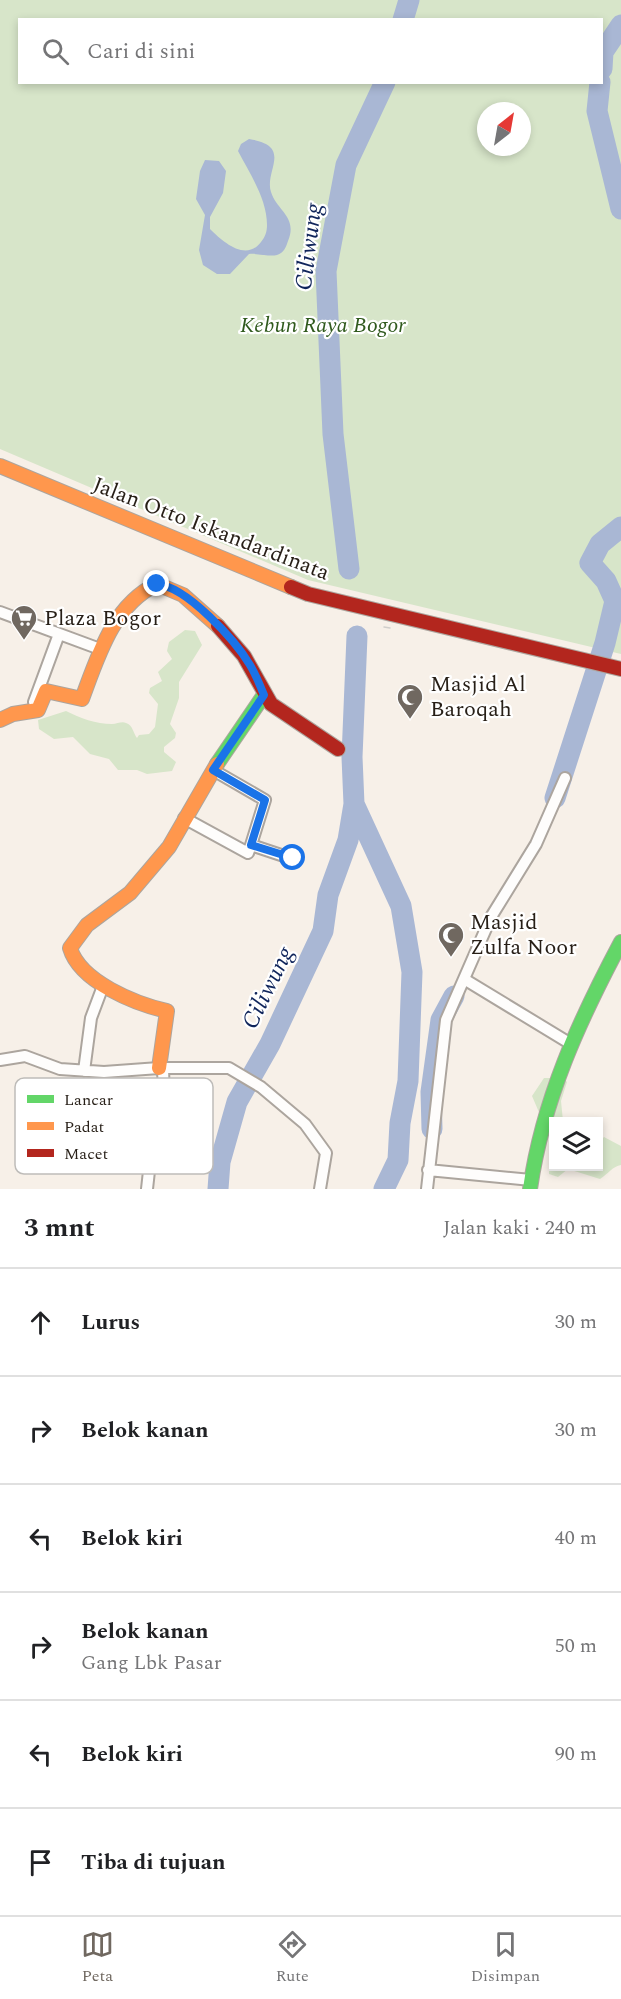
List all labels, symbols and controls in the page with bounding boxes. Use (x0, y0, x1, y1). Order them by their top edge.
search box (18, 18, 603, 84)
icon: search (39, 35, 72, 68)
text: Cari di sini (87, 35, 196, 68)
north arrow (477, 102, 531, 156)
water label: Ciliwung (286, 200, 332, 293)
park label: Kebun Raya Bogor (240, 309, 406, 342)
street label: Jalan Otto Iskandardinata (88, 469, 334, 590)
route end (143, 570, 169, 596)
place label: Plaza Bogor (44, 602, 161, 635)
supermarket icon: Plaza Bogor (9, 603, 39, 641)
place label: Masjid Al Baroqah (430, 668, 526, 726)
mosque icon: Masjid Al Baroqah (395, 682, 425, 720)
route start (279, 844, 305, 870)
place label: Masjid Zulfa Noor (470, 906, 577, 964)
mosque icon: Masjid Zulfa Noor (436, 920, 466, 958)
water label: Ciliwung (233, 939, 304, 1035)
legend (15, 1078, 213, 1174)
text: Lancar (64, 1088, 113, 1112)
text: Padat (64, 1115, 104, 1139)
map controls (549, 1117, 603, 1171)
button: layers (549, 1117, 603, 1171)
text: Macet (64, 1142, 109, 1166)
text: 3 mnt (24, 1208, 95, 1248)
text: Jalan kaki · 240 m (443, 1213, 597, 1243)
icon: ahead (24, 1306, 57, 1339)
text: Lurus (81, 1306, 140, 1339)
text: 30 m (555, 1307, 597, 1337)
icon: right (24, 1414, 57, 1447)
text: Belok kanan (81, 1414, 209, 1447)
text: 30 m (555, 1415, 597, 1445)
icon: left (24, 1522, 57, 1555)
text: Belok kiri (81, 1522, 183, 1555)
text: 40 m (555, 1523, 597, 1553)
text: Belok kanan (81, 1615, 209, 1648)
icon: right (24, 1630, 57, 1663)
text: 50 m (555, 1631, 597, 1661)
text: Gang Lbk Pasar (81, 1648, 222, 1678)
icon: left (24, 1738, 57, 1771)
text: Belok kiri (81, 1738, 183, 1771)
text: 90 m (555, 1739, 597, 1769)
icon: arrive (24, 1846, 57, 1879)
text: Tiba di tujuan (81, 1846, 226, 1879)
tab: Peta (81, 1928, 114, 1988)
tab: Rute (276, 1928, 309, 1988)
tab: Disimpan (471, 1928, 540, 1988)

